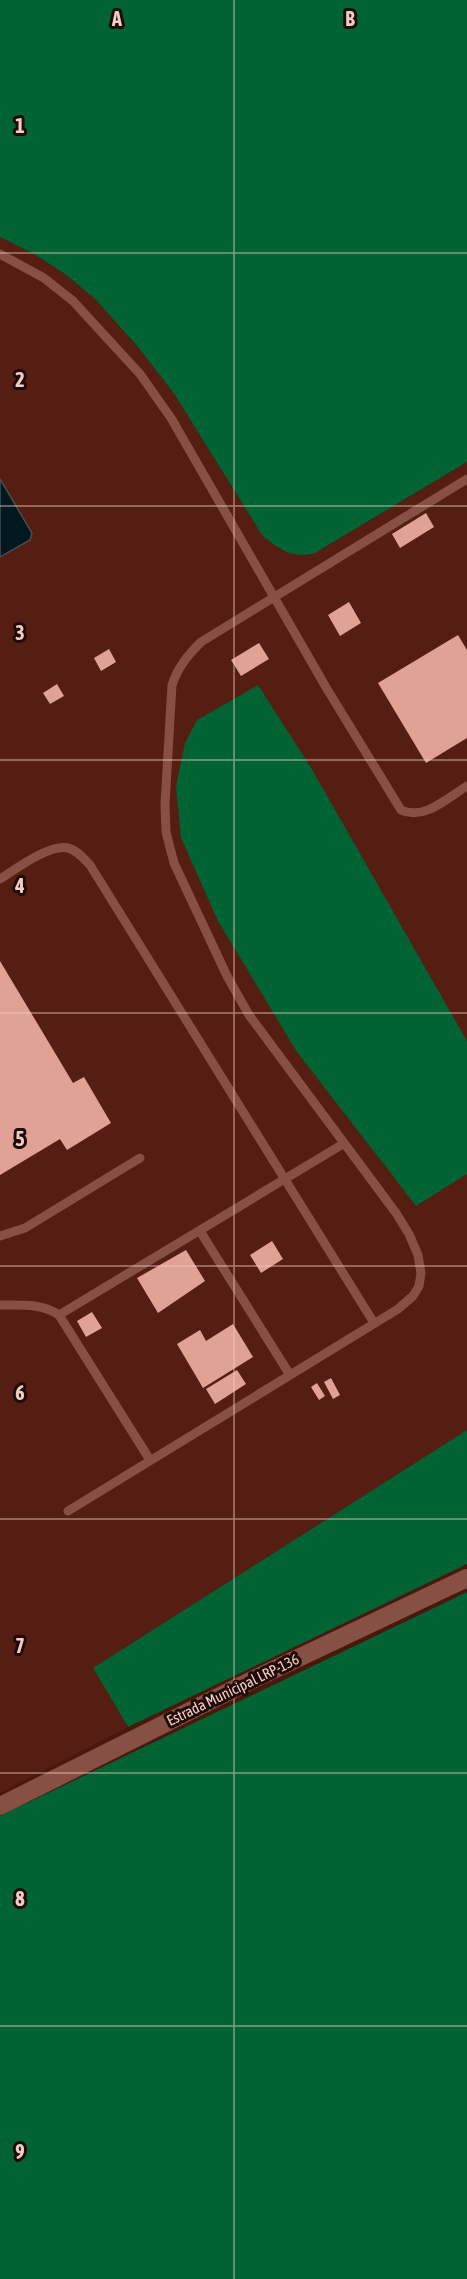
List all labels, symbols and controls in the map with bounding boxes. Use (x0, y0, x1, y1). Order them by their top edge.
text: A (111, 7, 122, 30)
text: B (345, 7, 355, 30)
text: 1 (15, 114, 25, 137)
text: 2 (15, 368, 25, 391)
text: 3 (15, 621, 25, 644)
text: 4 (14, 874, 25, 897)
text: 5 (15, 1127, 25, 1150)
text: 6 (15, 1381, 25, 1404)
text: 7 (15, 1634, 25, 1657)
street label: Estrada Municipal LRP-136 (164, 1650, 302, 1729)
text: 8 (15, 1887, 25, 1910)
text: 9 (15, 2140, 25, 2163)

